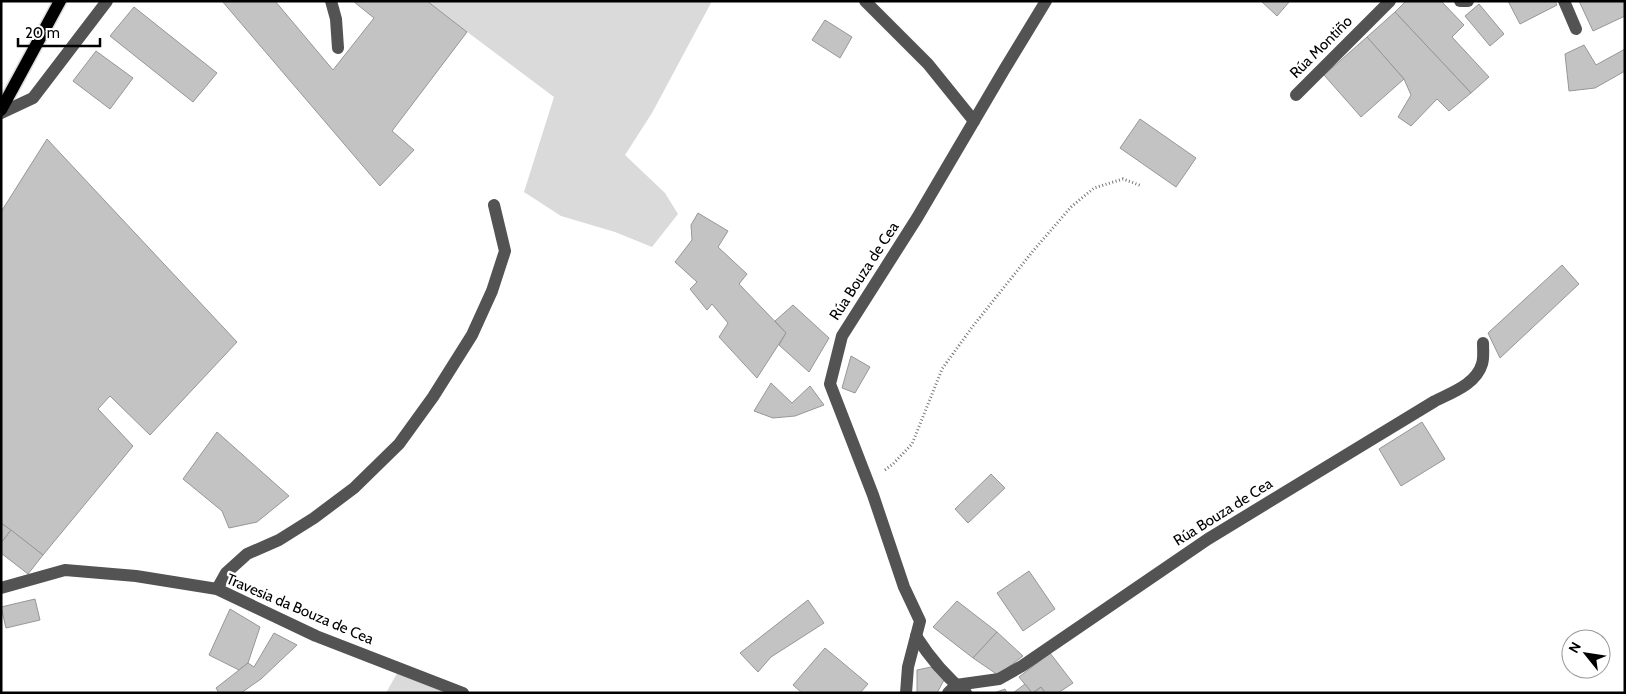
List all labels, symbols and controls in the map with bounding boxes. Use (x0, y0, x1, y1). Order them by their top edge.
street label: Rúa Montiño (1286, 12, 1356, 82)
scale bar (18, 15, 100, 47)
text: 20 m (25, 24, 60, 42)
street label: Rúa Bouza de Cea (826, 218, 903, 323)
street label: Rúa Bouza de Cea (1170, 474, 1276, 550)
street label: Travesia da Bouza de Cea (224, 570, 377, 648)
north arrow (1561, 629, 1611, 679)
text: N (1564, 639, 1585, 656)

